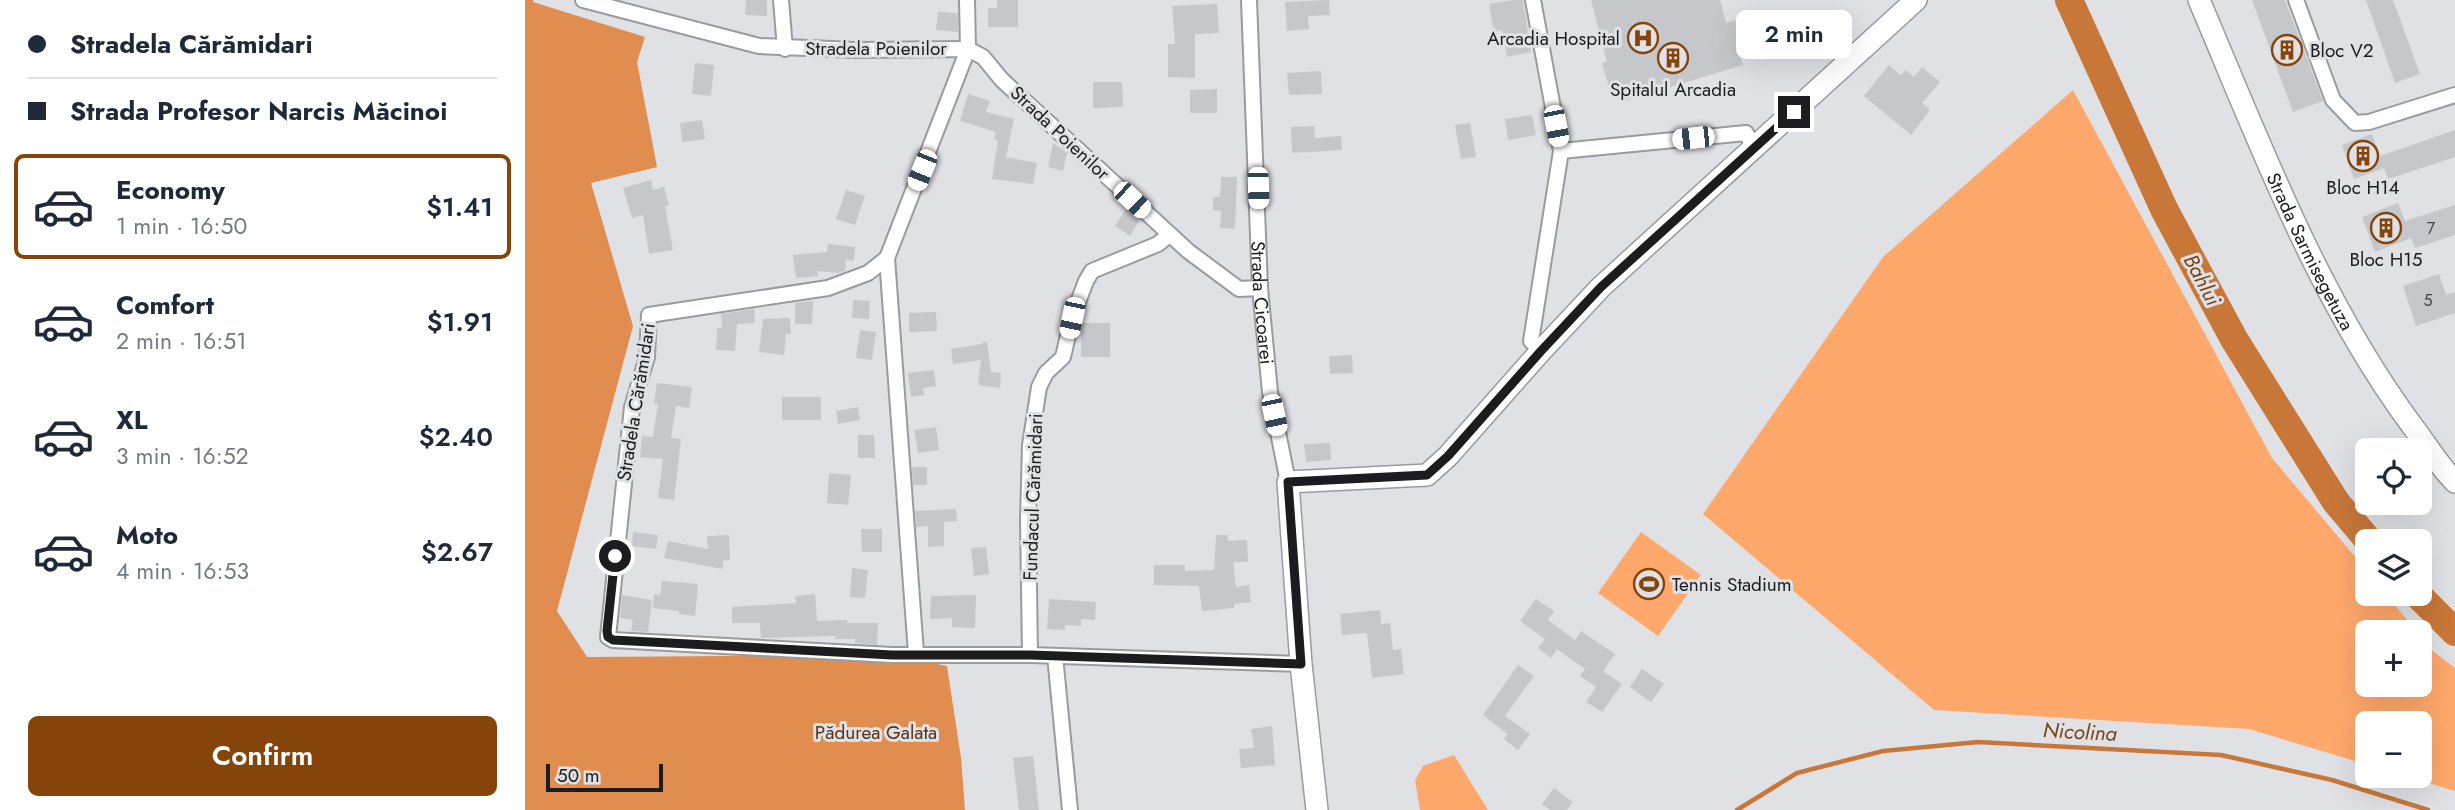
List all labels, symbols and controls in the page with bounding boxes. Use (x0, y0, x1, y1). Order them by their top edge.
callout: 2 min (1736, 10, 1852, 60)
text: 2 min (1764, 17, 1824, 51)
hospital icon: Arcadia Hospital (1626, 21, 1660, 55)
text: Stradela Cărămidari (70, 25, 313, 63)
place label: Arcadia Hospital (1487, 25, 1620, 52)
building icon: Bloc V2 (2270, 33, 2304, 67)
street label: Stradela Poienilor (805, 35, 947, 62)
place label: Bloc V2 (2310, 37, 2373, 64)
building icon: Spitalul Arcadia (1656, 41, 1690, 75)
place label: Spitalul Arcadia (1610, 76, 1736, 103)
street label: Strada Poienilor (1004, 80, 1116, 187)
text: Strada Profesor Narcis Măcinoi (70, 92, 447, 130)
route end (1778, 96, 1810, 128)
car (1542, 103, 1571, 149)
car (1672, 125, 1715, 151)
building icon: Bloc H14 (2346, 139, 2380, 173)
car (905, 147, 940, 193)
car (1247, 167, 1270, 209)
street label: Strada Sarmisegetuza (2260, 168, 2361, 335)
text: Economy (116, 171, 225, 209)
place label: Bloc H14 (2326, 174, 2400, 201)
icon: car (32, 175, 95, 238)
car (1110, 178, 1155, 222)
text: $1.41 (426, 188, 493, 226)
text: 1 min · 16:50 (116, 209, 247, 243)
building icon: Bloc H15 (2369, 211, 2403, 245)
house number: 7 (2427, 217, 2436, 240)
street label: Strada Cicoarei (1245, 240, 1281, 366)
place label: Bloc H15 (2350, 246, 2422, 273)
water label: Bahlui (2176, 249, 2228, 312)
text: Comfort (116, 286, 214, 324)
house number: 5 (2423, 289, 2433, 312)
icon: car (32, 290, 95, 353)
car (1058, 295, 1087, 341)
text: $1.91 (427, 303, 493, 341)
street label: Stradela Cărămidari (610, 321, 662, 483)
text: 2 min · 16:51 (116, 324, 247, 358)
car (1260, 392, 1289, 438)
text: XL (116, 401, 148, 439)
icon: car (32, 405, 95, 468)
street label: Fundacul Cărămidari (1017, 413, 1049, 581)
text: $2.40 (419, 418, 493, 456)
map controls (2355, 438, 2432, 788)
button: locate (2355, 438, 2432, 515)
text: 3 min · 16:52 (116, 439, 249, 473)
text: Moto (116, 516, 178, 554)
icon: car (32, 520, 95, 583)
button: layers (2355, 529, 2432, 606)
text: $2.67 (421, 533, 493, 571)
route start (599, 540, 631, 572)
text: 4 min · 16:53 (116, 554, 249, 588)
sports icon: Tennis Stadium (1632, 567, 1666, 601)
place label: Tennis Stadium (1672, 571, 1792, 598)
button: + (2355, 620, 2432, 697)
button: − (2355, 711, 2432, 788)
water label: Nicolina (2042, 715, 2118, 749)
button: Confirm (28, 716, 497, 796)
park label: Pădurea Galata (815, 719, 937, 746)
scale bar (546, 761, 663, 793)
text: 50 m (557, 762, 600, 789)

